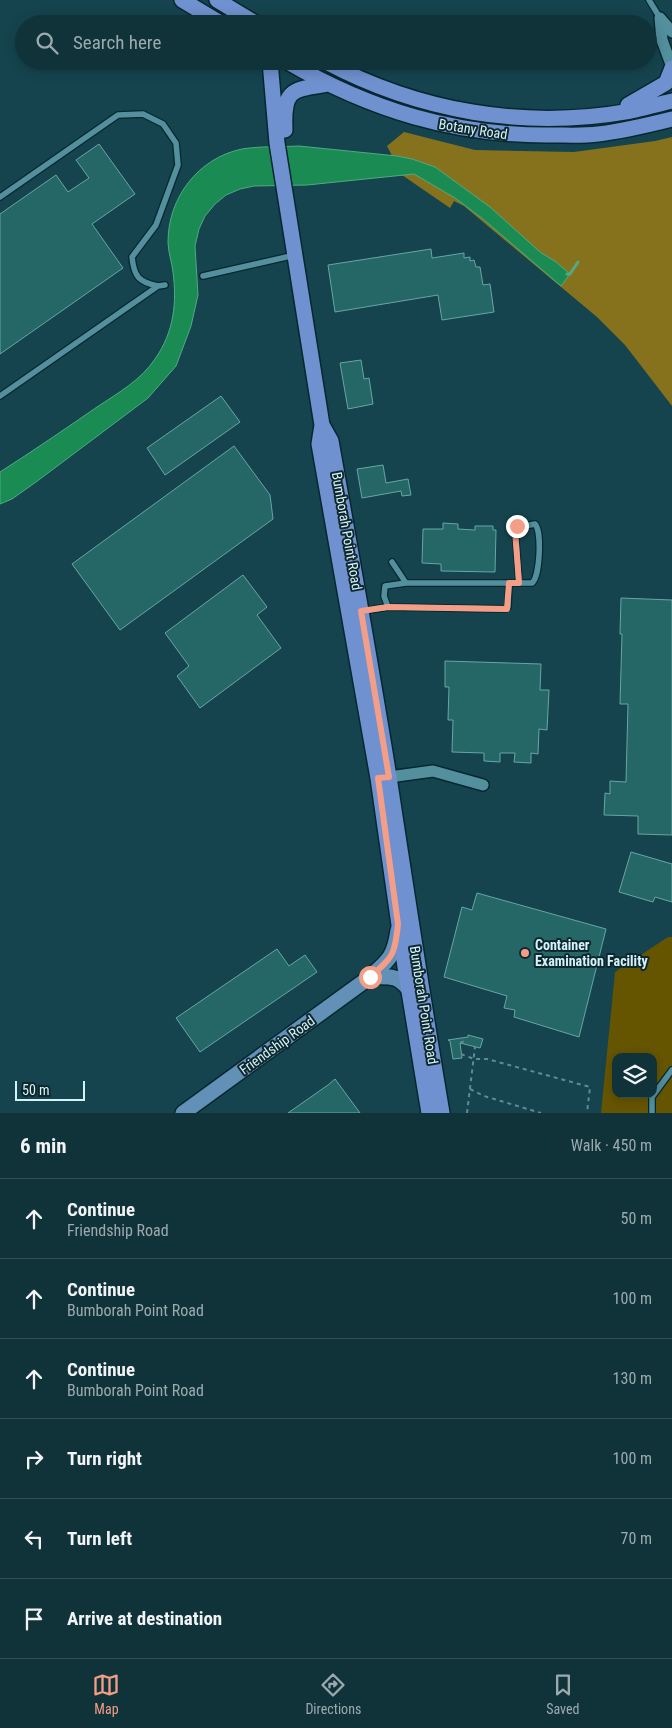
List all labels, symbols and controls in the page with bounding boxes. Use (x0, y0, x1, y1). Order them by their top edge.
search box (15, 15, 657, 70)
icon: search (33, 29, 61, 57)
text: Search here (73, 31, 161, 54)
street label: Botany Road (437, 116, 509, 142)
street label: Bumborah Point Road (329, 471, 365, 591)
route end (506, 515, 529, 538)
place label: Container Examination Facility (535, 937, 648, 969)
street label: Bumborah Point Road (407, 945, 441, 1065)
marker: Container Examination Facility (519, 947, 531, 959)
route start (359, 966, 382, 989)
street label: Friendship Road (236, 1012, 318, 1078)
map controls (612, 1053, 657, 1098)
button: layers (612, 1053, 657, 1098)
scale bar (15, 1078, 85, 1101)
text: 50 m (22, 1082, 50, 1098)
text: 6 min (20, 1134, 67, 1158)
text: Walk · 450 m (571, 1136, 652, 1155)
text: Continue (67, 1198, 135, 1221)
icon: ahead (20, 1205, 48, 1233)
text: 50 m (620, 1209, 652, 1228)
text: Friendship Road (67, 1221, 169, 1240)
text: Continue (67, 1278, 135, 1301)
icon: ahead (20, 1285, 48, 1313)
text: 100 m (613, 1289, 652, 1308)
text: Bumborah Point Road (67, 1301, 204, 1320)
text: Continue (67, 1358, 135, 1381)
icon: ahead (20, 1365, 48, 1393)
text: 130 m (613, 1369, 652, 1388)
text: Bumborah Point Road (67, 1381, 204, 1400)
icon: right (20, 1445, 48, 1473)
text: Turn right (67, 1447, 142, 1470)
text: 100 m (613, 1449, 652, 1468)
icon: left (20, 1525, 48, 1553)
text: Turn left (67, 1527, 132, 1550)
text: 70 m (620, 1529, 652, 1548)
icon: arrive (20, 1605, 48, 1633)
text: Arrive at destination (67, 1607, 222, 1630)
tab: Map (92, 1671, 120, 1717)
tab: Directions (305, 1671, 361, 1717)
tab: Saved (546, 1671, 580, 1717)

